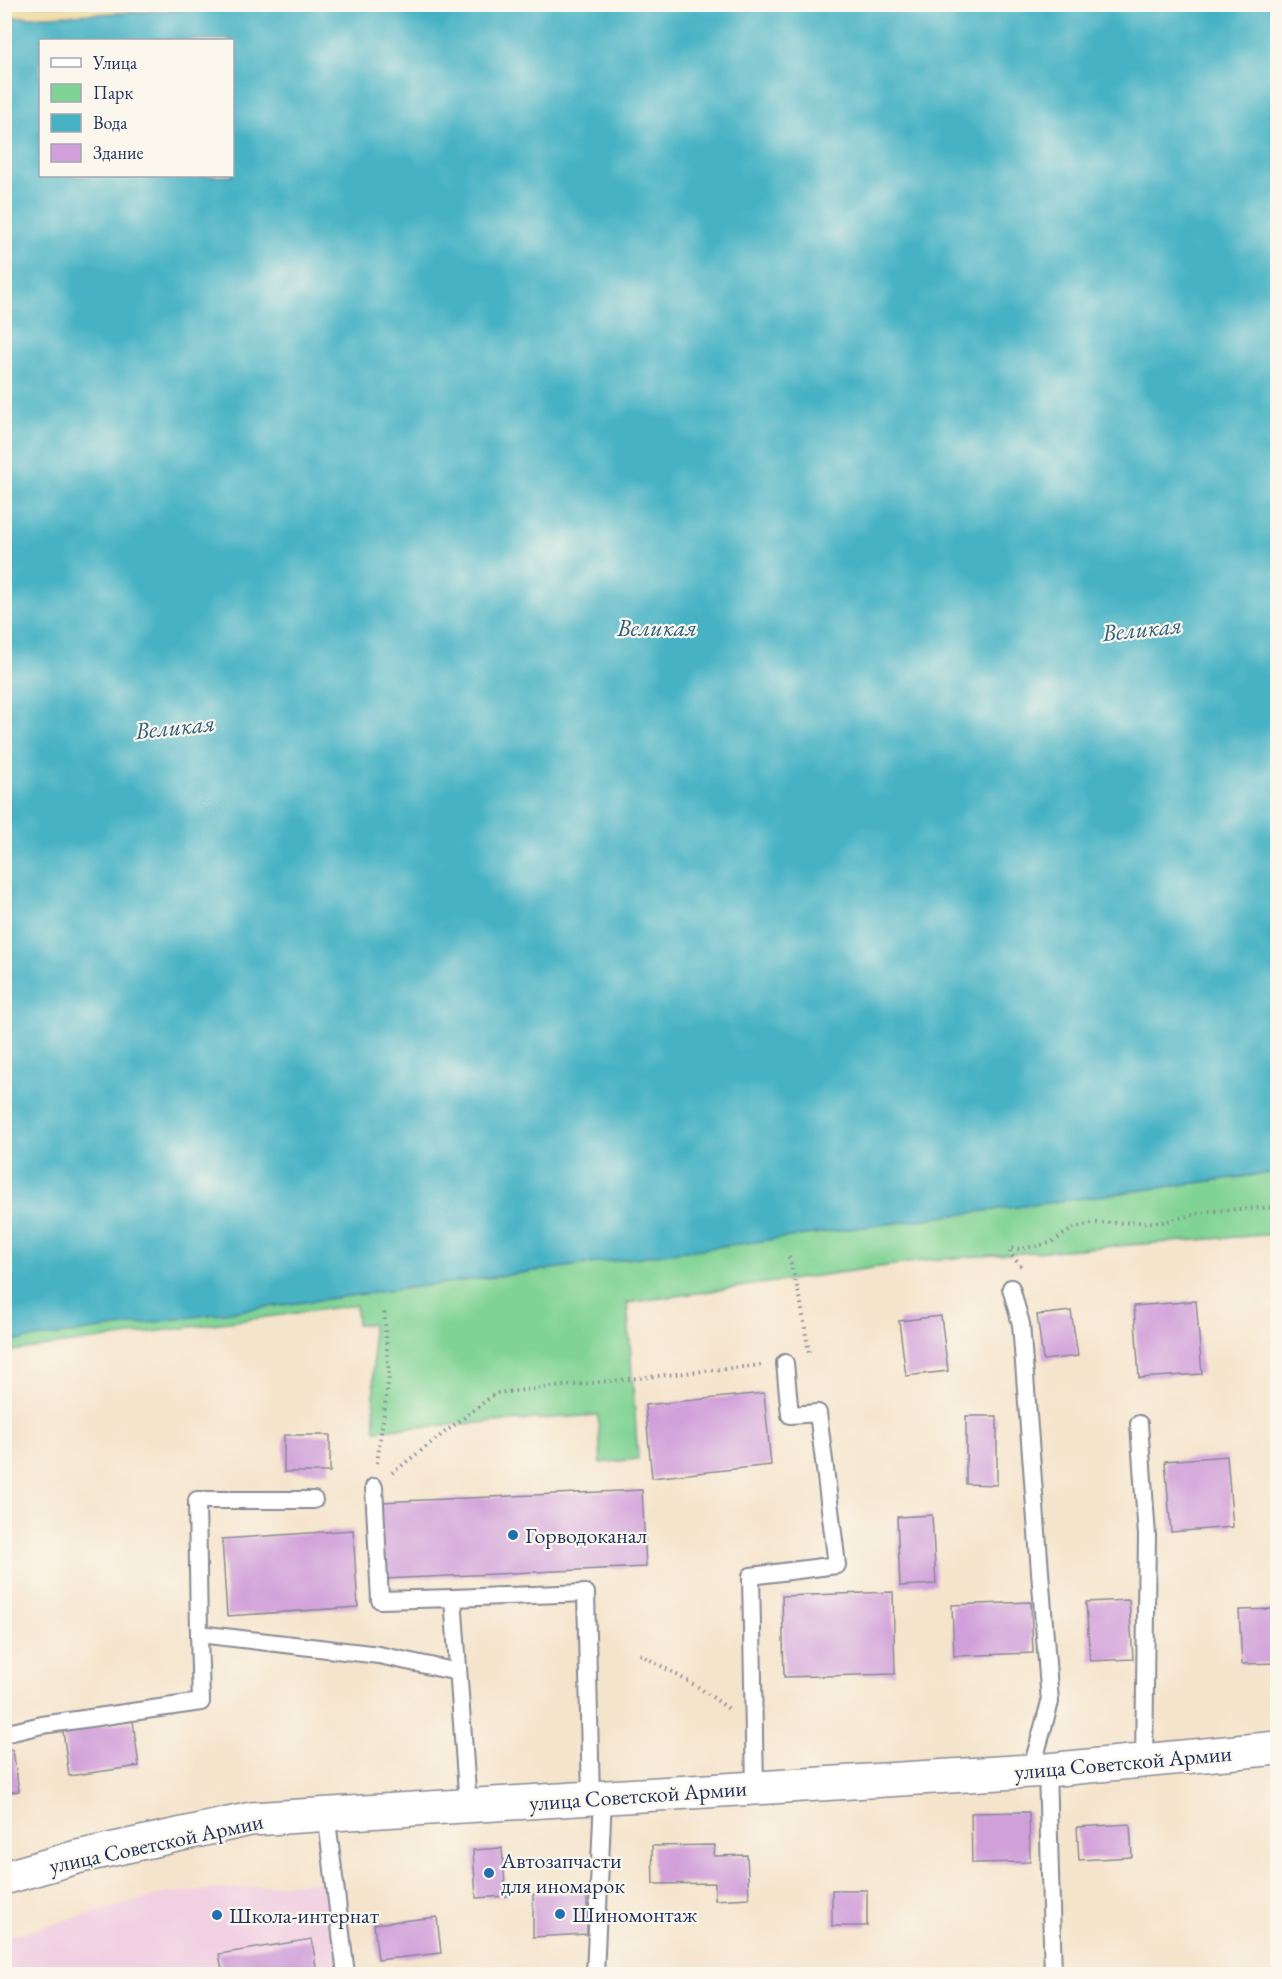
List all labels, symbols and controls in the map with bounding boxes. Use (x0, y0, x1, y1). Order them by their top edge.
legend (39, 39, 234, 177)
text: Улица (92, 51, 138, 74)
text: Парк (93, 81, 133, 104)
text: Вода (93, 111, 128, 134)
text: Здание (93, 141, 143, 164)
water label: Великая (1099, 609, 1183, 648)
water label: Великая (616, 612, 697, 643)
water label: Великая (132, 707, 216, 746)
place label: Горводоканал (525, 1521, 647, 1550)
marker: Горводоканал (506, 1528, 520, 1542)
street label: улица Советской Армии (1013, 1739, 1233, 1786)
street label: улица Советской Армии (528, 1773, 748, 1818)
street label: улица Советской Армии (46, 1807, 266, 1880)
place label: Автозапчасти для иномарок (500, 1846, 625, 1900)
marker: Автозапчасти для иномарок (482, 1866, 496, 1880)
place label: Шиномонтаж (572, 1900, 698, 1929)
place label: Школа-интернат (229, 1901, 379, 1930)
marker: Шиномонтаж (553, 1907, 567, 1921)
marker: Школа-интернат (210, 1908, 224, 1922)

